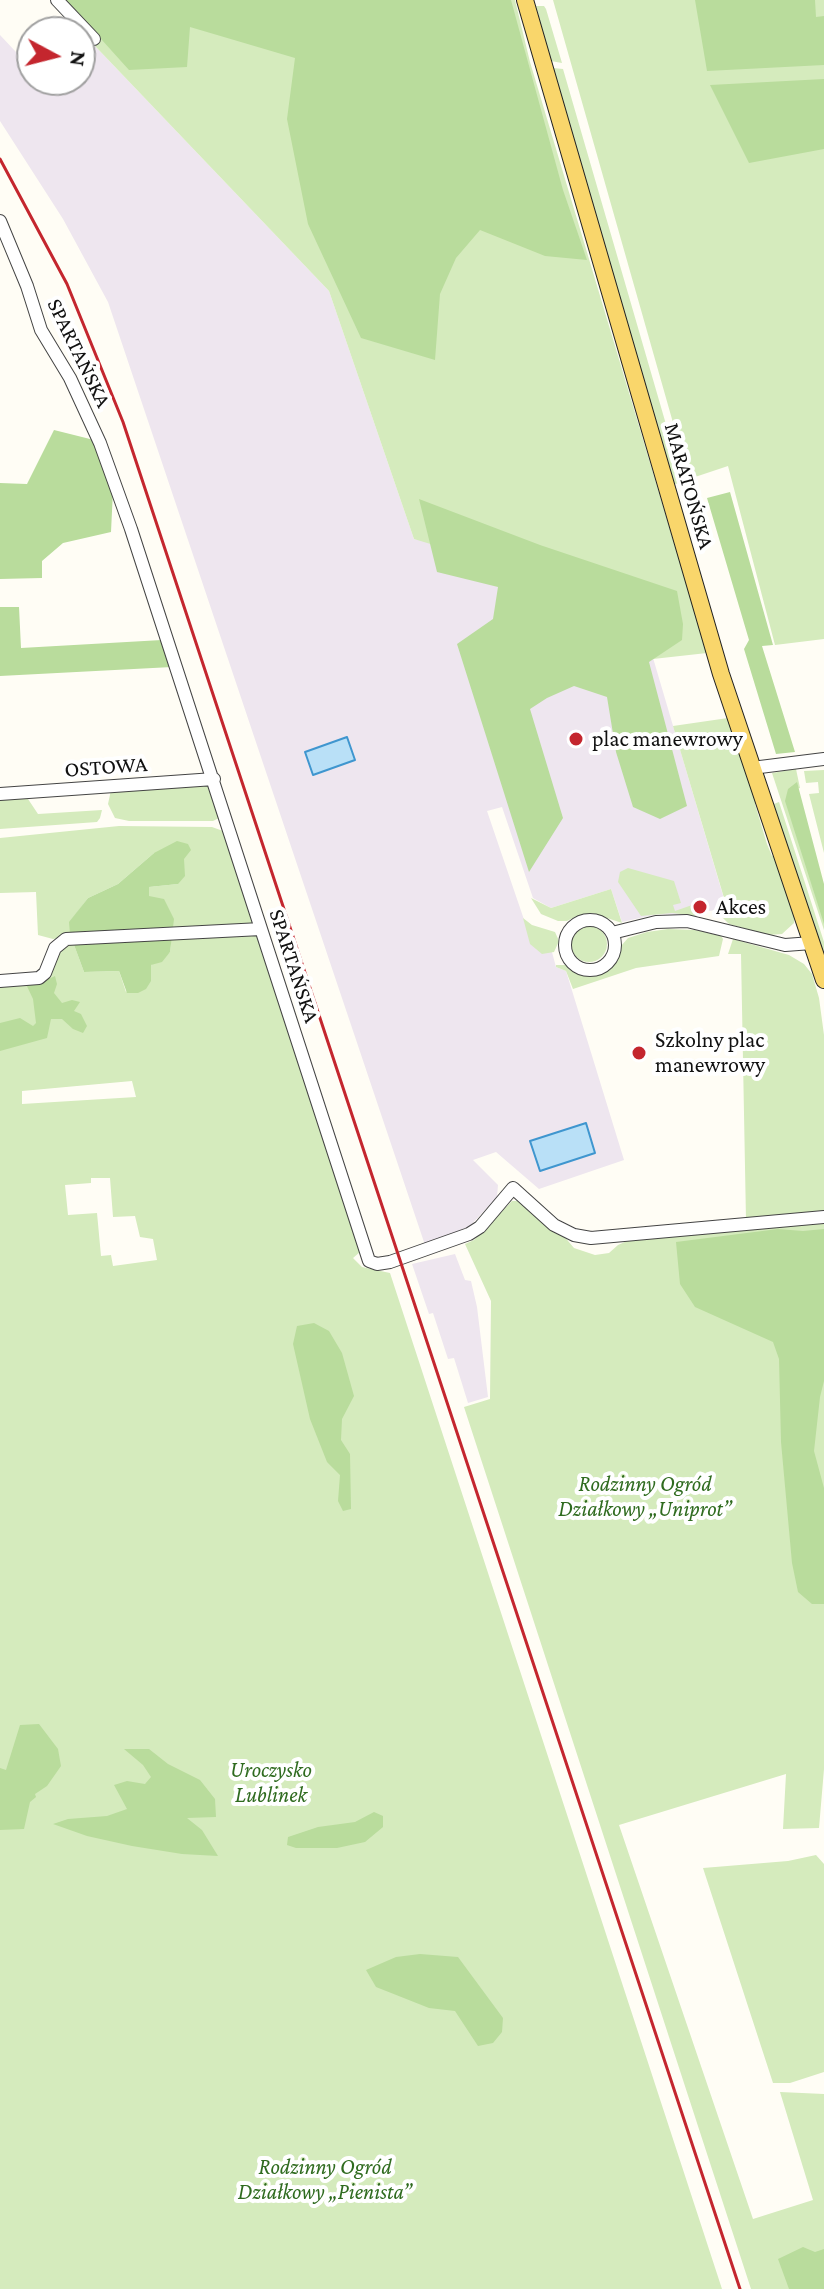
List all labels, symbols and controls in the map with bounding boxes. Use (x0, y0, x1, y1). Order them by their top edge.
north arrow (16, 16, 96, 96)
text: N (65, 50, 92, 68)
street label: SPARTAŃSKA (41, 294, 117, 412)
street label: MARATOŃSKA (658, 420, 720, 552)
place label: plac manewrowy (592, 726, 743, 752)
marker: plac manewrowy (567, 730, 585, 748)
street label: OSTOWA (64, 751, 148, 783)
place label: Akces (716, 894, 766, 920)
marker: Akces (691, 898, 709, 916)
street label: SPARTAŃSKA (263, 906, 325, 1026)
place label: Szkolny plac manewrowy (655, 1027, 765, 1078)
marker: Szkolny plac manewrowy (630, 1044, 648, 1062)
park label: Rodzinny Ogród Działkowy „Uniprot” (558, 1471, 732, 1522)
park label: Uroczysko Lublinek (230, 1757, 312, 1808)
park label: Rodzinny Ogród Działkowy „Pienista” (238, 2154, 412, 2206)

